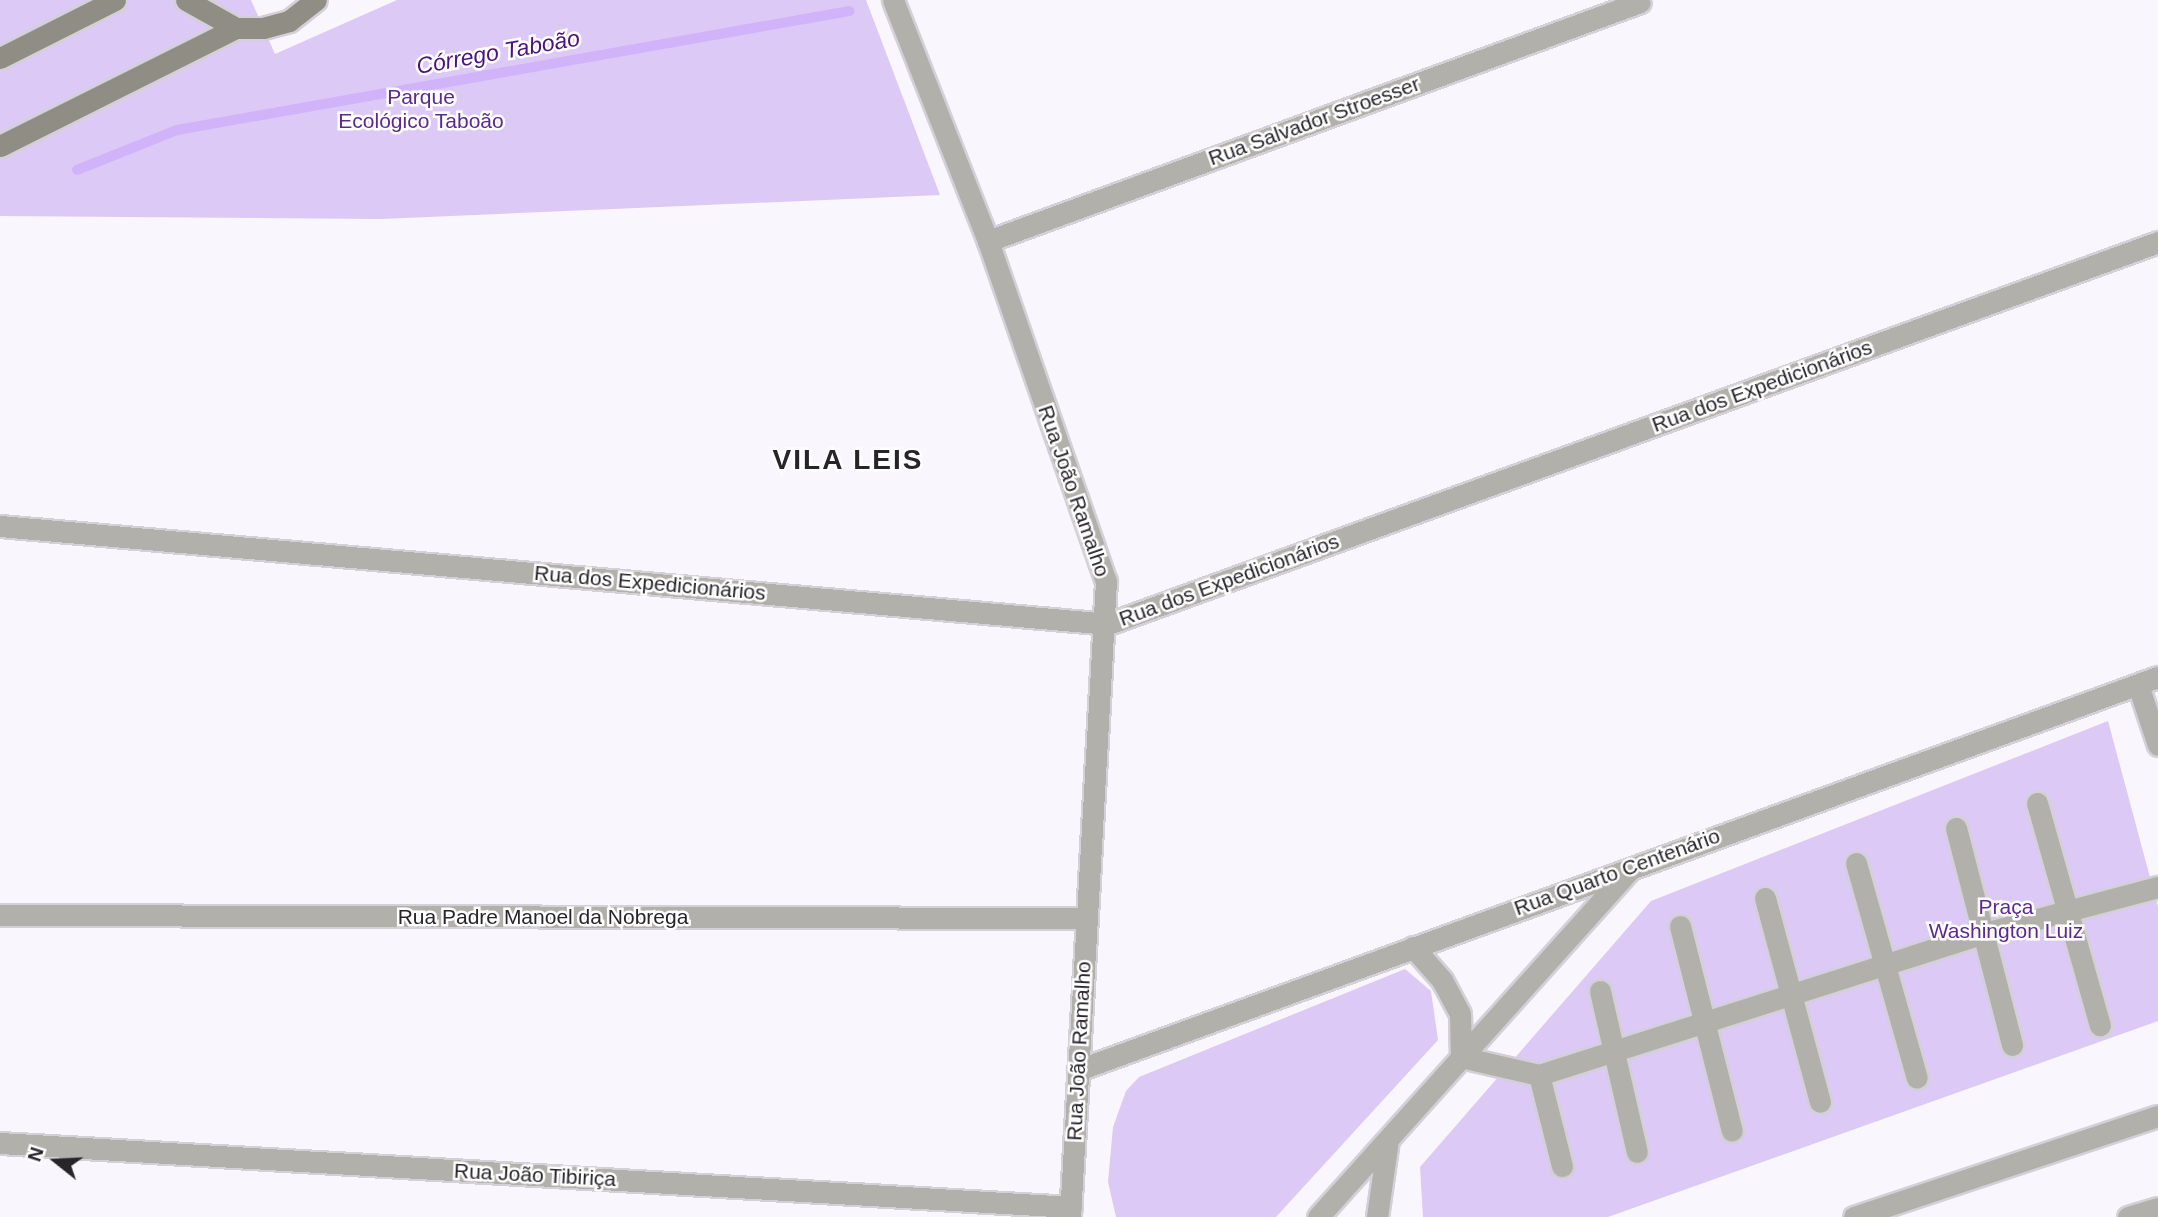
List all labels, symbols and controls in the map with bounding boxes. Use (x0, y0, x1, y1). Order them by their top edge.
water label: Córrego Taboão (414, 24, 582, 80)
street label: Rua Salvador Stroesser (1205, 71, 1423, 171)
park label: Parque Ecológico Taboão (338, 84, 504, 134)
street label: Rua dos Expedicionários (1649, 334, 1875, 438)
street label: Rua João Ramalho (1033, 402, 1115, 580)
district label: VILA LEIS (773, 443, 923, 477)
street label: Rua dos Expedicionários (1116, 528, 1342, 632)
street label: Rua dos Expedicionários (533, 560, 767, 606)
street label: Rua Quarto Centenário (1511, 823, 1723, 921)
park label: Praça Washington Luiz (1929, 894, 2083, 944)
street label: Rua Padre Manoel da Nobrega (398, 904, 688, 930)
street label: Rua João Ramalho (1062, 961, 1096, 1141)
north arrow (21, 1126, 91, 1196)
text: N (23, 1145, 48, 1164)
street label: Rua João Tibiriça (453, 1158, 617, 1192)

